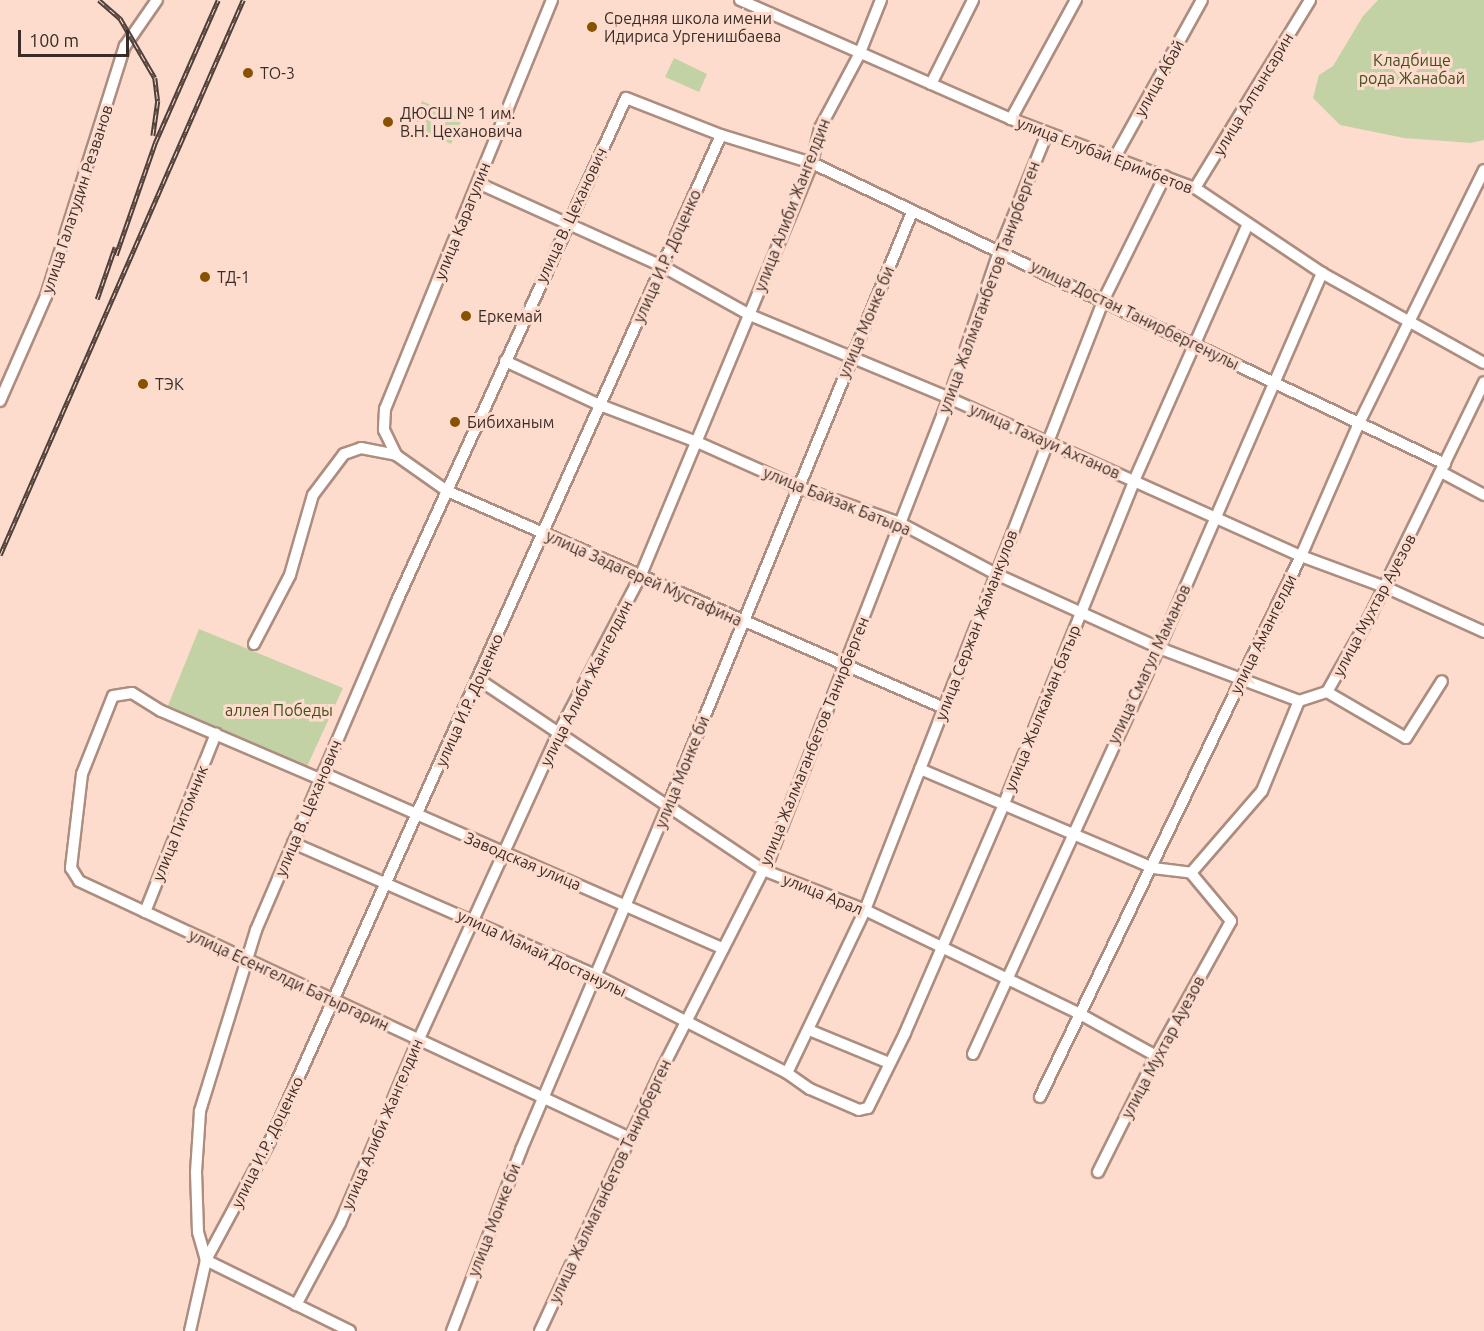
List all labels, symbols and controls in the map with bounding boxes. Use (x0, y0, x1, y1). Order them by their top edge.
place label: Средняя школа имени Идириса Ургенишбаева (604, 8, 781, 46)
scale bar (21, 18, 132, 56)
marker: Средняя школа имени Идириса Ургенишбаева (585, 20, 599, 34)
street label: улица Алтынсарин (1209, 29, 1297, 159)
text: 100 m (29, 30, 79, 50)
street label: улица Абай (1130, 36, 1188, 120)
park label: Кладбище рода Жанабай (1359, 50, 1465, 88)
place label: ТО-3 (260, 63, 295, 83)
marker: ТО-3 (241, 66, 255, 80)
street label: улица Галатудин Резванов (37, 102, 117, 296)
place label: ДЮСШ № 1 им. В.Н. Цехановича (400, 103, 523, 141)
street label: улица Елубай Еримбетов (1014, 113, 1196, 197)
marker: ДЮСШ № 1 им. В.Н. Цехановича (381, 115, 395, 129)
street label: улица Алиби Жангелдин (750, 116, 834, 294)
street label: улица В. Цеханович (531, 144, 611, 286)
street label: улица Жалмаганбетов Танирберген (934, 158, 1044, 416)
street label: улица Карагулин (430, 159, 494, 283)
street label: улица И.Р. Доценко (629, 186, 705, 326)
street label: улица Достан Танирбергенулы (1028, 256, 1242, 374)
street label: улица Монке би (834, 263, 898, 381)
place label: ТД-1 (217, 267, 250, 287)
marker: ТД-1 (198, 270, 212, 284)
place label: Еркемай (478, 306, 542, 326)
marker: Еркемай (459, 309, 473, 323)
place label: ТЭК (155, 374, 184, 394)
marker: ТЭК (136, 377, 150, 391)
street label: улица Тахауи Ахтанов (967, 399, 1123, 483)
place label: Бибиханым (467, 412, 554, 432)
marker: Бибиханым (448, 415, 462, 429)
street label: улица Байзак Батыра (760, 463, 914, 539)
street label: улица Задагерей Мустафина (543, 526, 745, 630)
street label: улица Сержан Жаманкулов (931, 527, 1021, 723)
street label: улица Мухтар Ауезов (1328, 531, 1420, 679)
street label: улица Амангелди (1226, 571, 1300, 697)
street label: улица Смагул Маманов (1104, 581, 1194, 747)
street label: улица Алиби Жангелдин (536, 597, 636, 769)
street label: улица Жалмаганбетов Танирберген (755, 614, 873, 868)
street label: улица Жылкаман батыр (1000, 622, 1084, 794)
street label: улица И.Р. Доценко (431, 630, 507, 770)
park label: аллея Победы (225, 700, 333, 720)
street label: улица Монке би (651, 713, 713, 831)
street label: улица В. Цеханович (270, 737, 346, 879)
street label: улица Питомник (148, 762, 212, 884)
street label: Заводская улица (462, 828, 584, 894)
street label: улица Арал (780, 869, 866, 919)
street label: улица Мамай Достанулы (455, 905, 629, 1001)
street label: улица Есенгелди Батыргарин (186, 925, 392, 1035)
street label: улица Мухтар Ауезов (1117, 973, 1209, 1121)
street label: улица Алиби Жангелдин (337, 1036, 427, 1212)
street label: улица Жалмаганбетов Танирберген (545, 1056, 675, 1306)
street label: улица И.Р. Доценко (227, 1073, 307, 1211)
street label: улица Монке би (464, 1161, 524, 1279)

